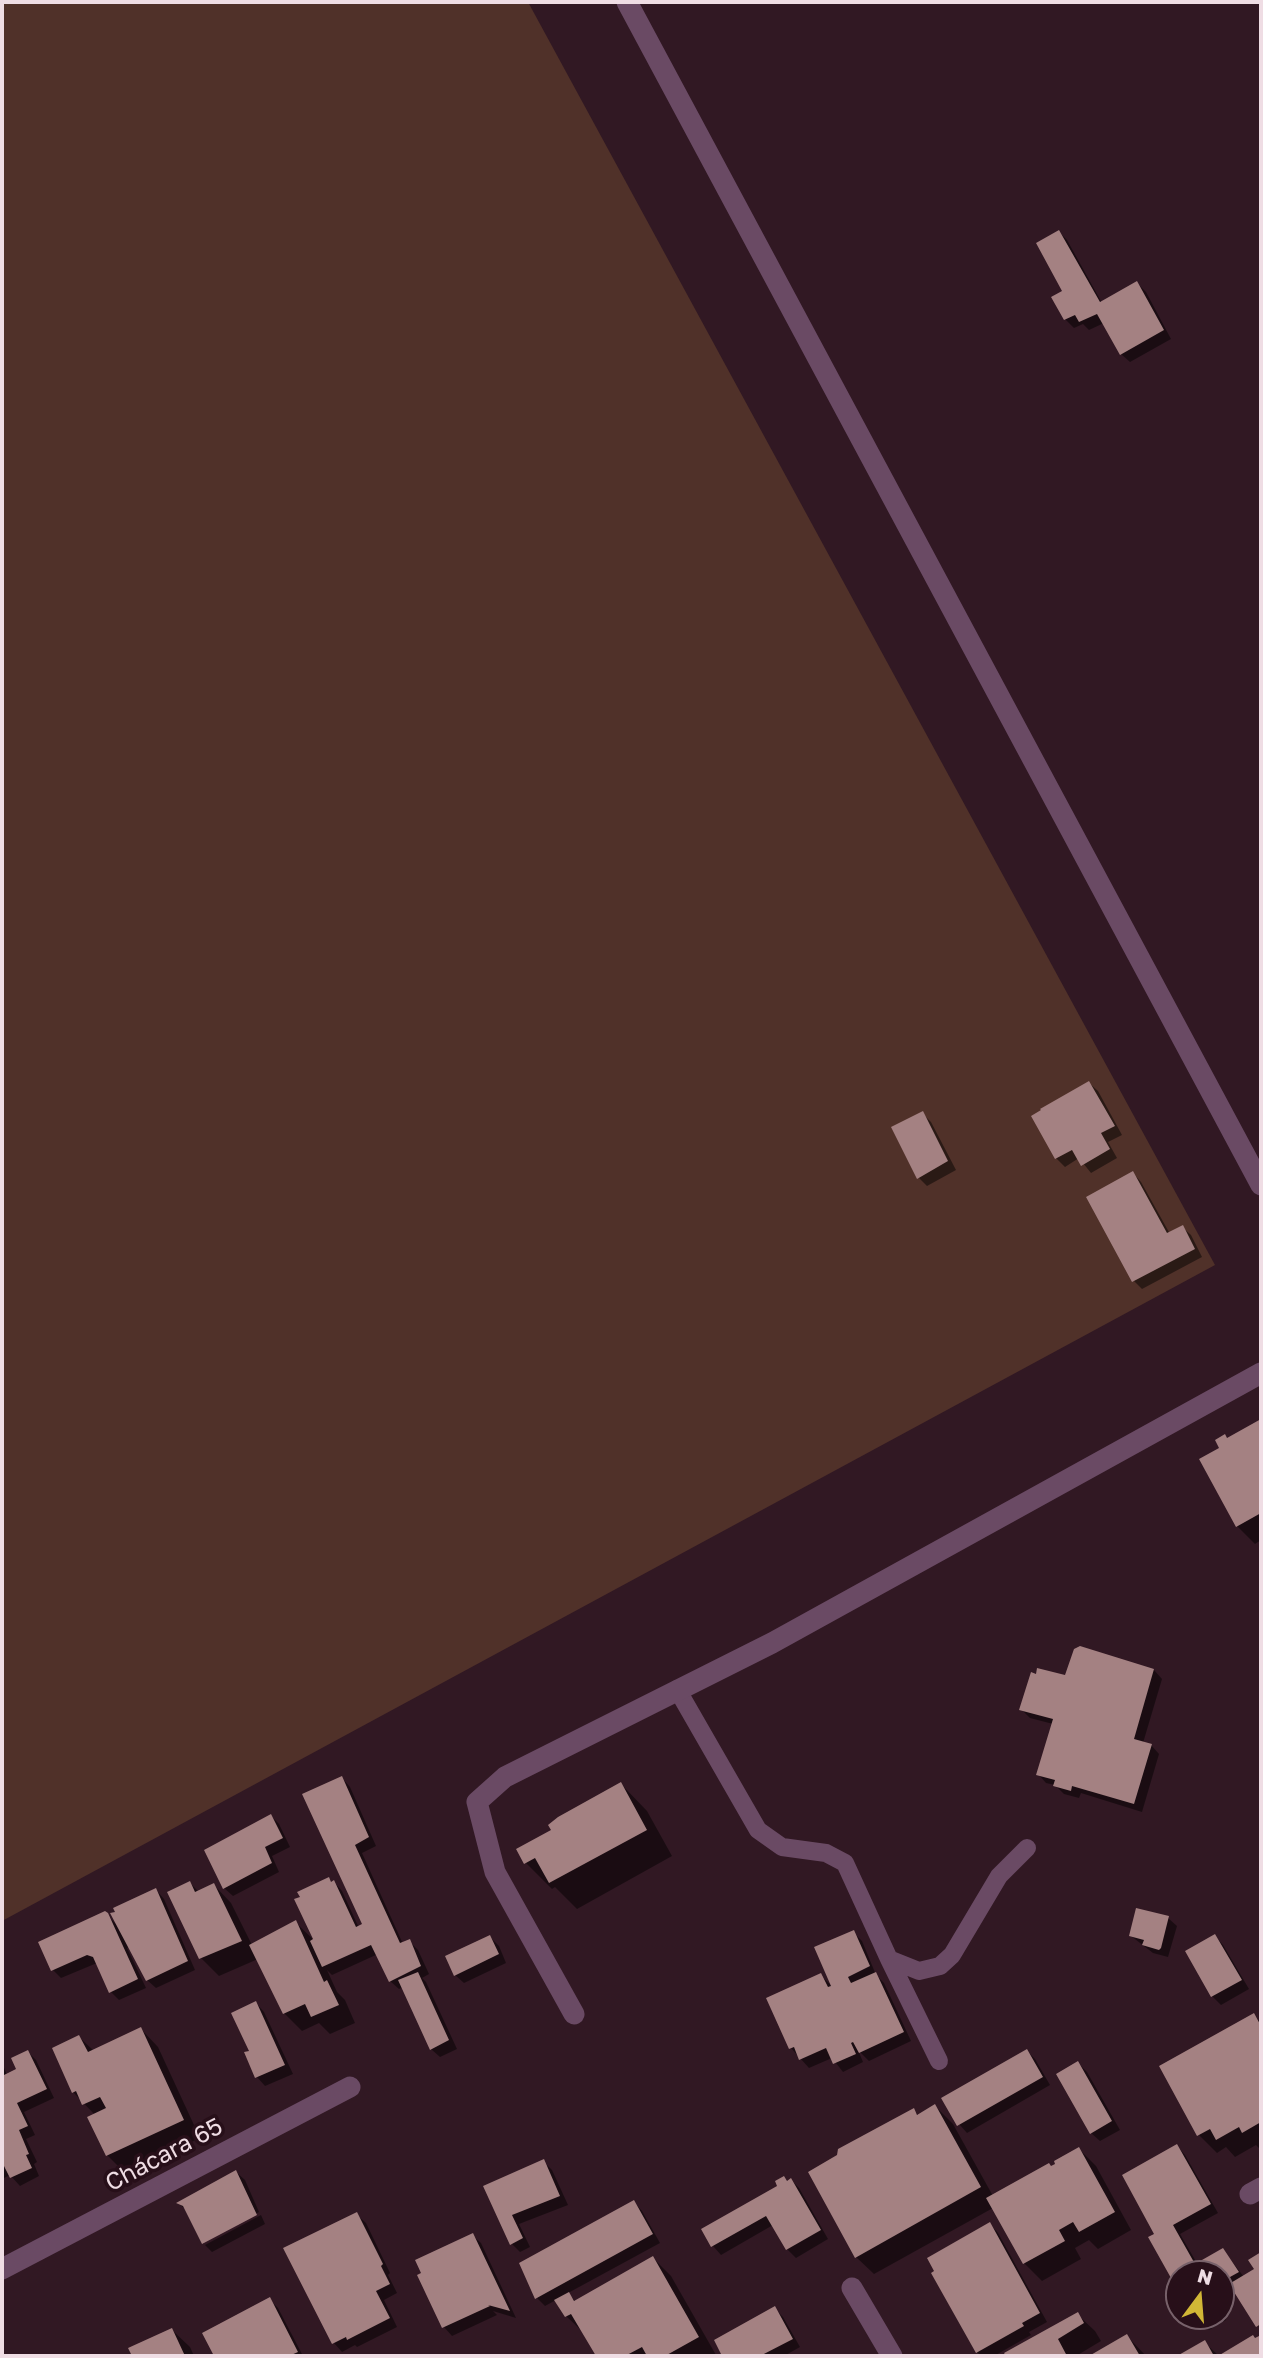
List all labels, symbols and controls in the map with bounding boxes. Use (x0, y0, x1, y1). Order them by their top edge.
street label: Chácara 65 (101, 2112, 227, 2198)
north arrow (1165, 2260, 1235, 2330)
text: N (1195, 2263, 1215, 2289)

